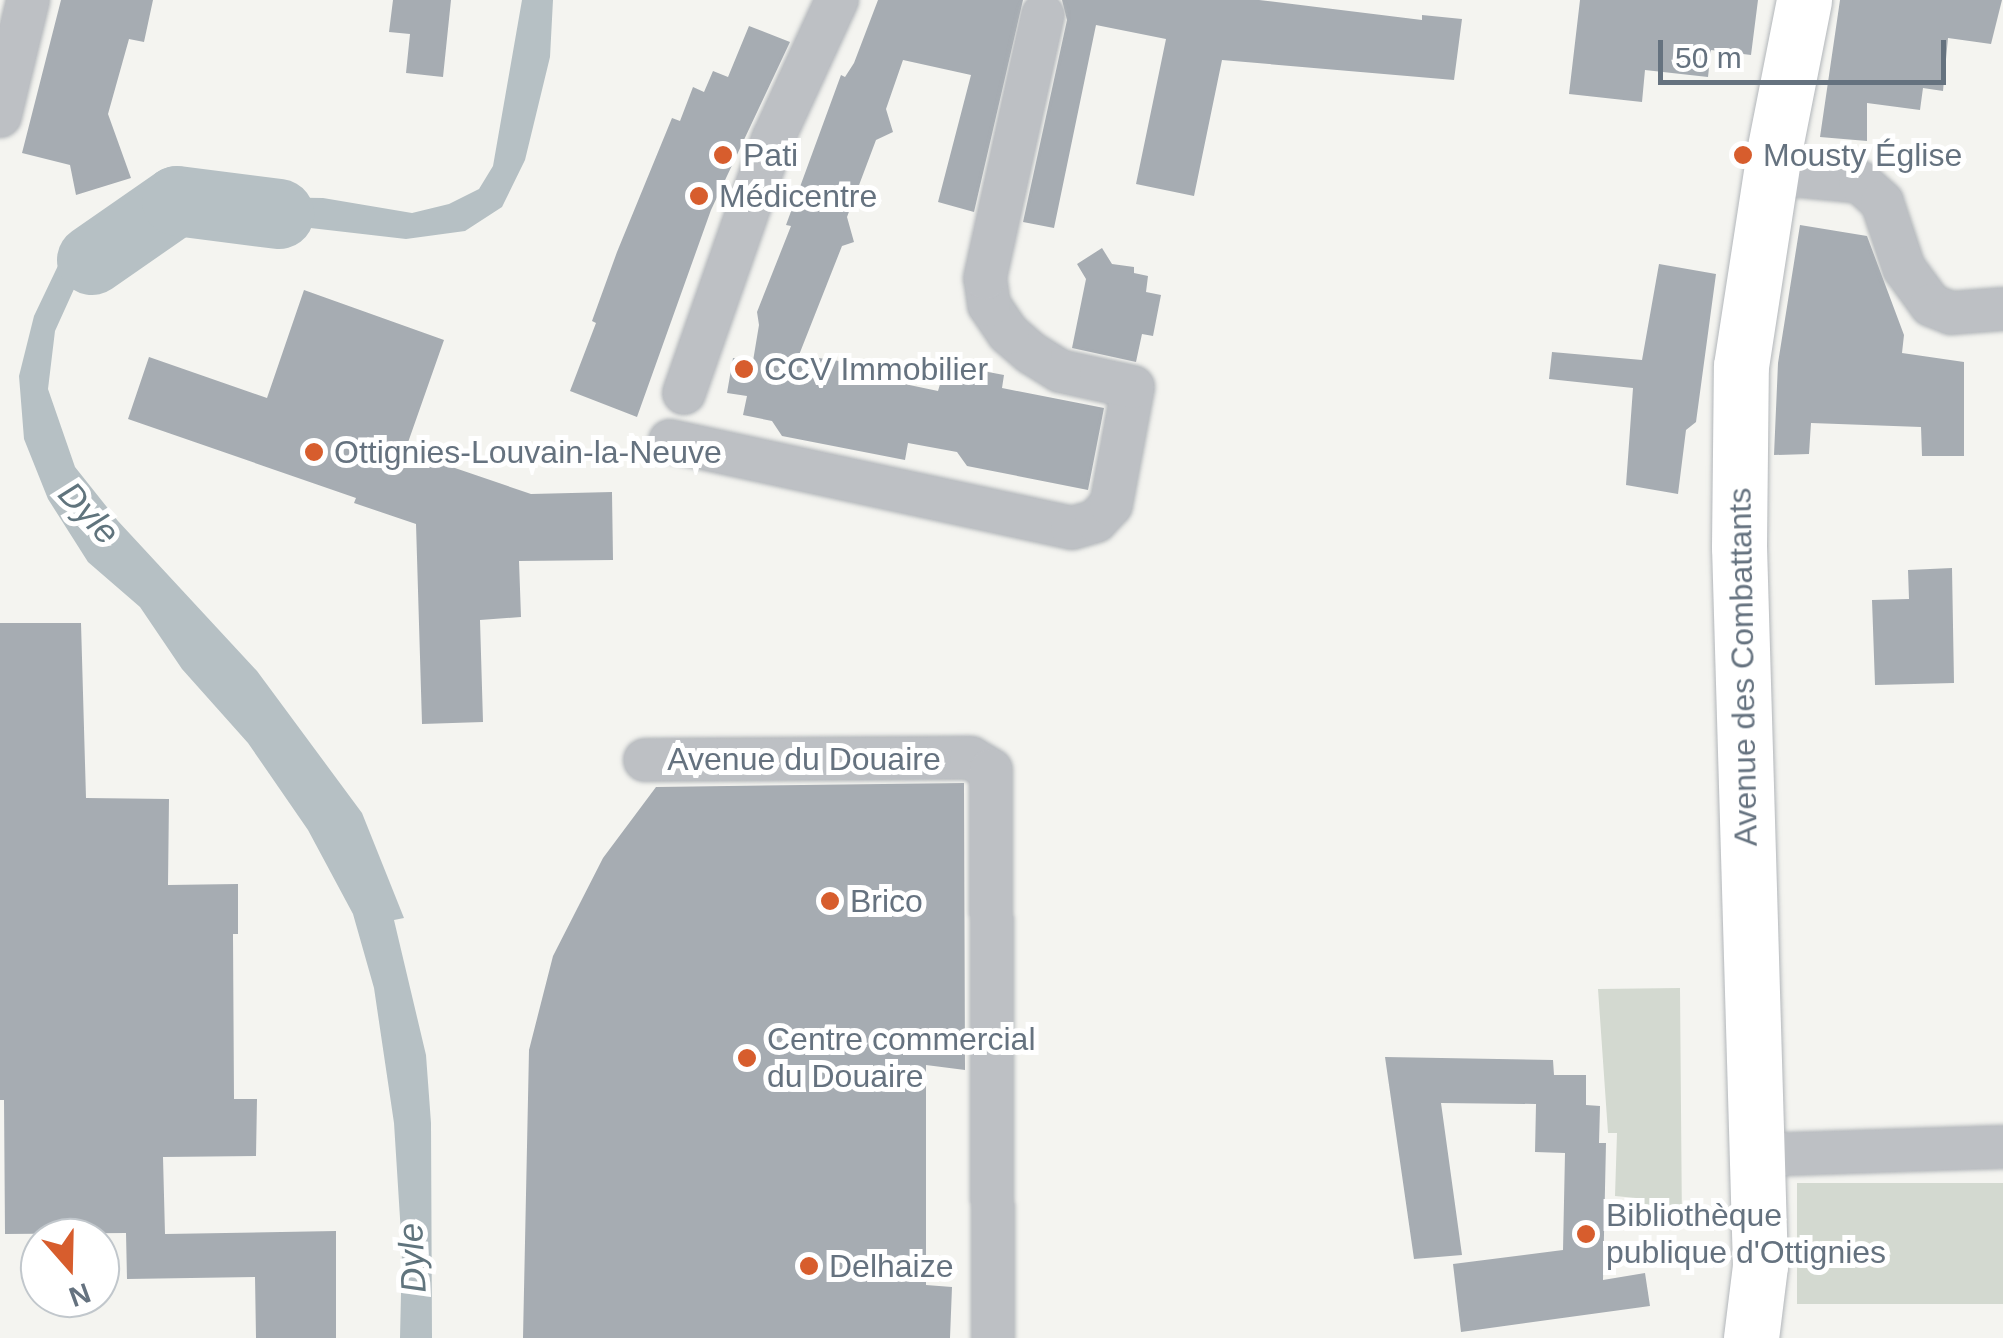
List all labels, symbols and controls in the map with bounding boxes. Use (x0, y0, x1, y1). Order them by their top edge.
scale bar (1663, 20, 1950, 82)
text: 50 m (1675, 41, 1742, 74)
place label: Pati (743, 136, 798, 174)
place label: Mousty Église (1763, 136, 1962, 174)
marker: Pati (712, 144, 734, 166)
marker: Mousty Église (1732, 144, 1754, 166)
place label: Médicentre (719, 177, 877, 215)
marker: Médicentre (688, 185, 710, 207)
place label: CCV Immobilier (764, 350, 988, 388)
marker: CCV Immobilier (733, 358, 755, 380)
place label: Ottignies-Louvain-la-Neuve (334, 433, 722, 471)
marker: Ottignies-Louvain-la-Neuve (303, 441, 325, 463)
water label: Dyle (50, 473, 128, 553)
street label: Avenue des Combattants (1721, 487, 1765, 847)
street label: Avenue du Douaire (667, 740, 941, 778)
place label: Brico (850, 882, 923, 920)
marker: Brico (819, 890, 841, 912)
place label: Centre commercial du Douaire (767, 1021, 1036, 1096)
marker: Centre commercial du Douaire (736, 1047, 758, 1069)
place label: Bibliothèque publique d'Ottignies (1606, 1197, 1886, 1272)
north arrow (20, 1218, 120, 1318)
water label: Dyle (389, 1222, 435, 1294)
marker: Bibliothèque publique d'Ottignies (1575, 1223, 1597, 1245)
place label: Delhaize (829, 1247, 954, 1285)
marker: Delhaize (798, 1255, 820, 1277)
text: N (65, 1277, 95, 1313)

